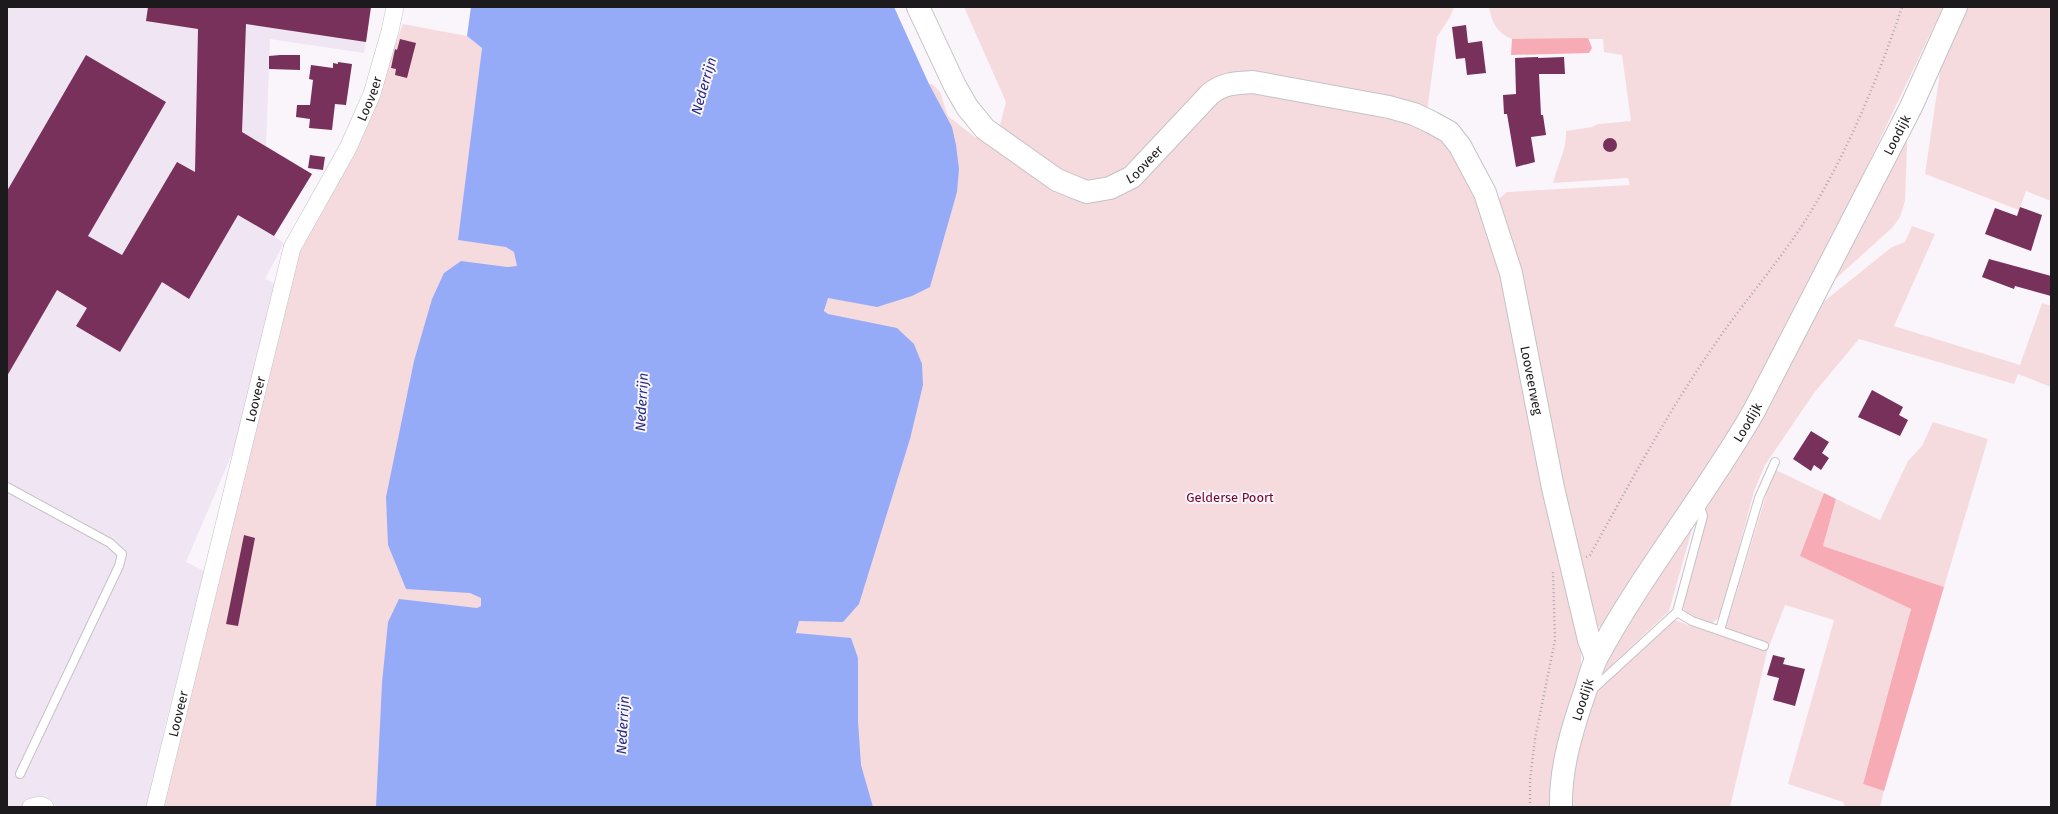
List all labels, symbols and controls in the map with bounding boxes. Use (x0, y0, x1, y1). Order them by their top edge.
water label: Nederrijn (688, 55, 720, 117)
street label: Looveer (353, 74, 384, 123)
street label: Loodijk (1880, 112, 1913, 157)
street label: Looveer (1123, 142, 1166, 186)
street label: Looveerweg (1518, 345, 1546, 416)
water label: Nederrijn (632, 372, 652, 432)
street label: Looveer (242, 375, 268, 424)
street label: Loodijk (1730, 400, 1765, 445)
park label: Gelderse Poort (1186, 490, 1274, 505)
street label: Loodijk (1568, 677, 1596, 722)
street label: Looveer (165, 689, 191, 738)
water label: Nederrijn (613, 695, 633, 755)

